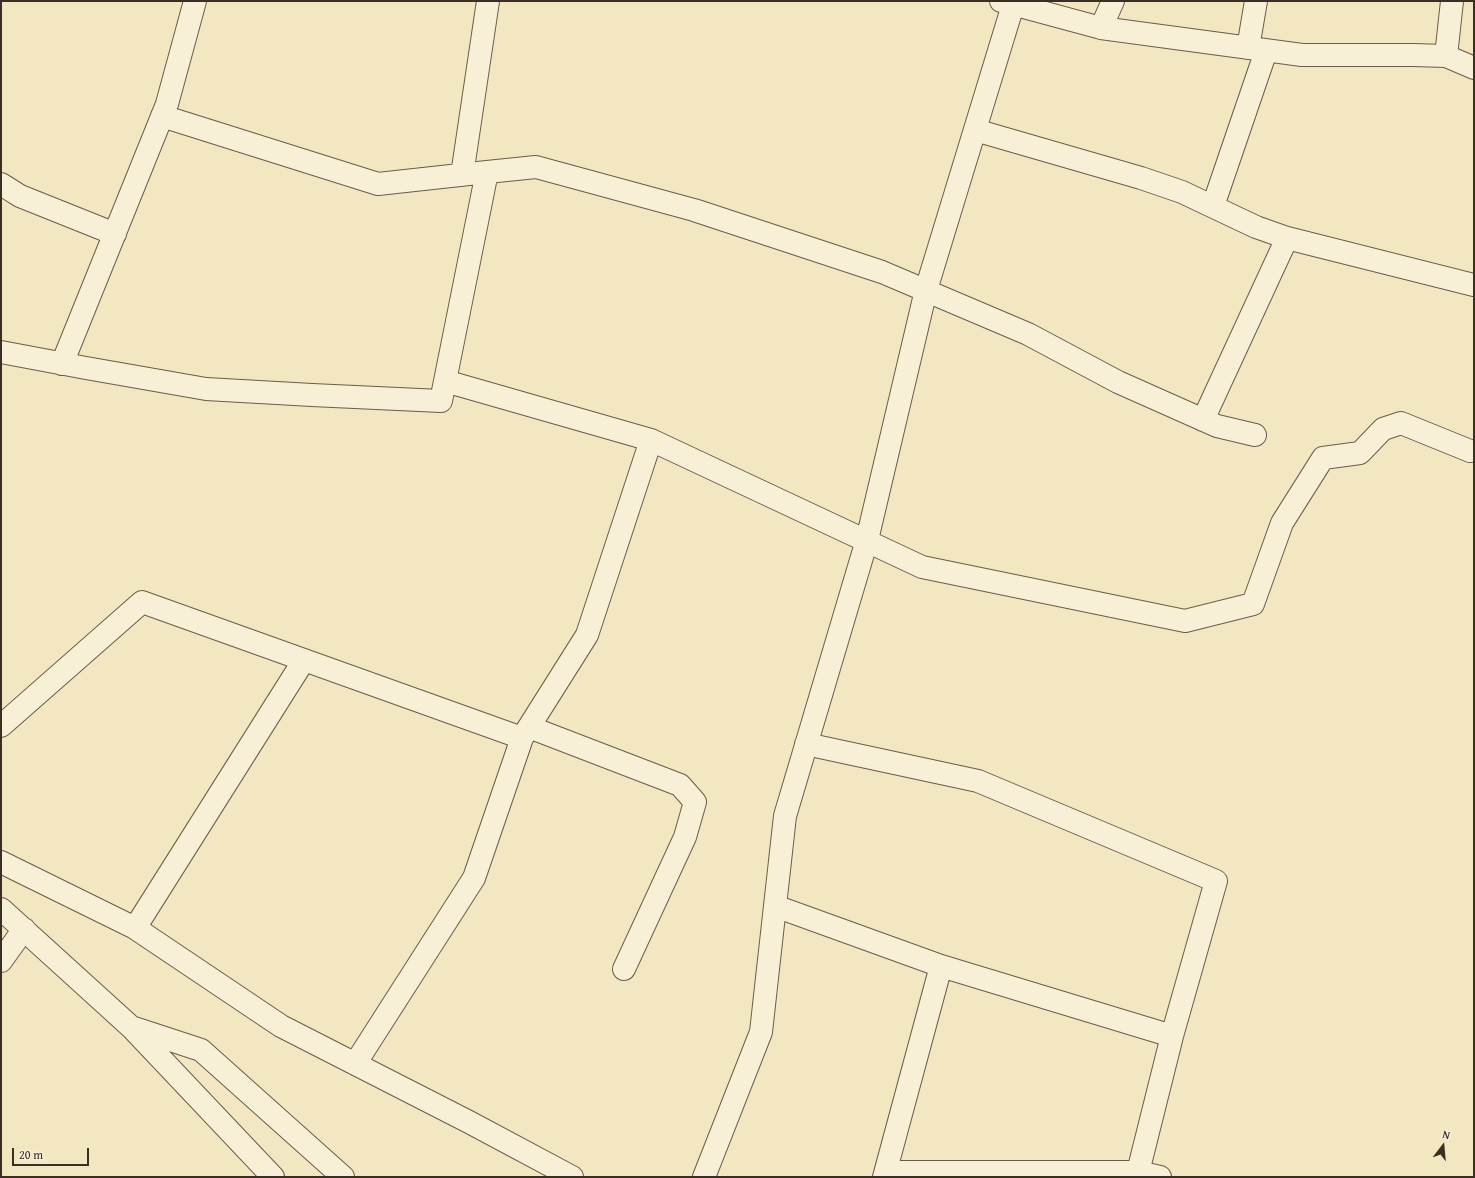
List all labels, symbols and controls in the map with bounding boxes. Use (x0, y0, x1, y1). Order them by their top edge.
north arrow (1423, 1126, 1463, 1166)
text: N (1441, 1126, 1452, 1143)
scale bar (14, 1140, 91, 1166)
text: 20 m (19, 1146, 43, 1163)

